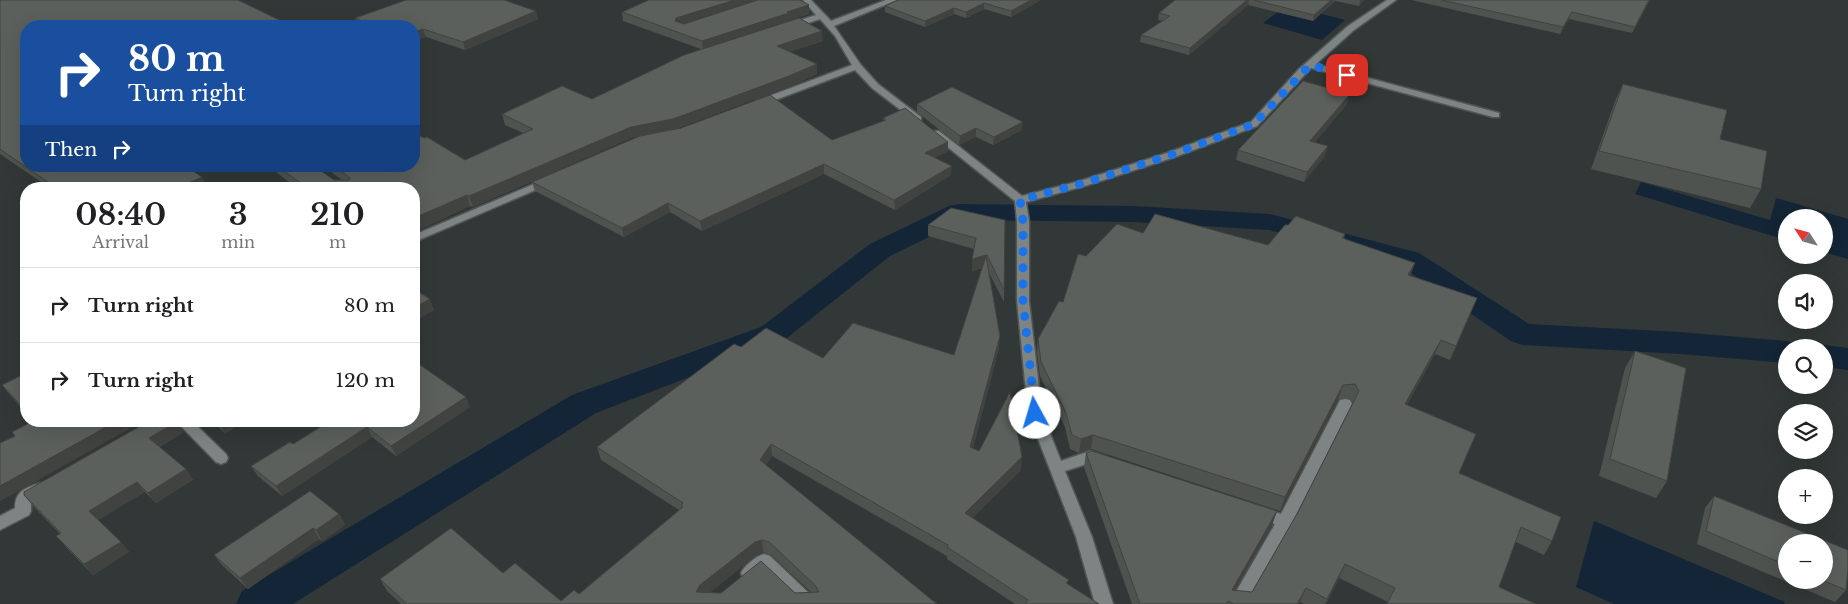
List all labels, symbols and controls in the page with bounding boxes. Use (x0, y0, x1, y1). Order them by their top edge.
text: 80 m (128, 37, 225, 80)
icon: right (45, 40, 110, 105)
pin (1326, 54, 1368, 96)
icon: arrive (1333, 61, 1361, 89)
text: Turn right (128, 80, 246, 107)
icon: right (107, 135, 135, 163)
text: Then (45, 138, 97, 161)
text: 08:40 (75, 196, 166, 233)
text: 3 (229, 196, 248, 233)
text: 210 (310, 196, 365, 233)
north arrow (1778, 209, 1832, 264)
map controls (1778, 209, 1833, 589)
text: Arrival (92, 232, 149, 252)
text: min (221, 232, 255, 252)
text: m (329, 232, 346, 252)
button: sound (1778, 274, 1833, 329)
icon: right (45, 291, 73, 319)
text: Turn right (88, 294, 194, 317)
text: 80 m (344, 294, 395, 317)
button: search (1778, 339, 1833, 394)
icon: right (45, 366, 73, 394)
text: Turn right (88, 369, 194, 392)
text: 120 m (335, 369, 395, 392)
position arrow (1008, 386, 1060, 438)
button: layers (1778, 404, 1833, 459)
button: + (1778, 469, 1833, 524)
button: − (1778, 534, 1833, 589)

